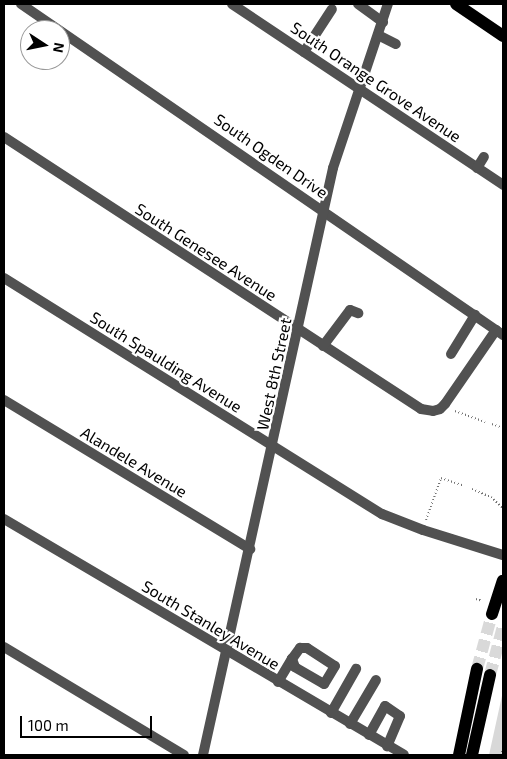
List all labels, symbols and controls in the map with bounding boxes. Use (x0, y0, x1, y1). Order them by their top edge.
street label: South Orange Grove Avenue (287, 18, 465, 146)
north arrow (20, 20, 70, 70)
text: N (50, 41, 69, 54)
street label: South Ogden Drive (210, 110, 332, 202)
street label: South Genesee Avenue (132, 199, 280, 305)
street label: South Spaulding Avenue (86, 307, 246, 417)
street label: West 8th Street (253, 316, 295, 432)
street label: Alandele Avenue (77, 423, 191, 501)
street label: South Stanley Avenue (138, 576, 284, 674)
scale bar (22, 706, 155, 738)
text: 100 m (28, 716, 69, 734)

